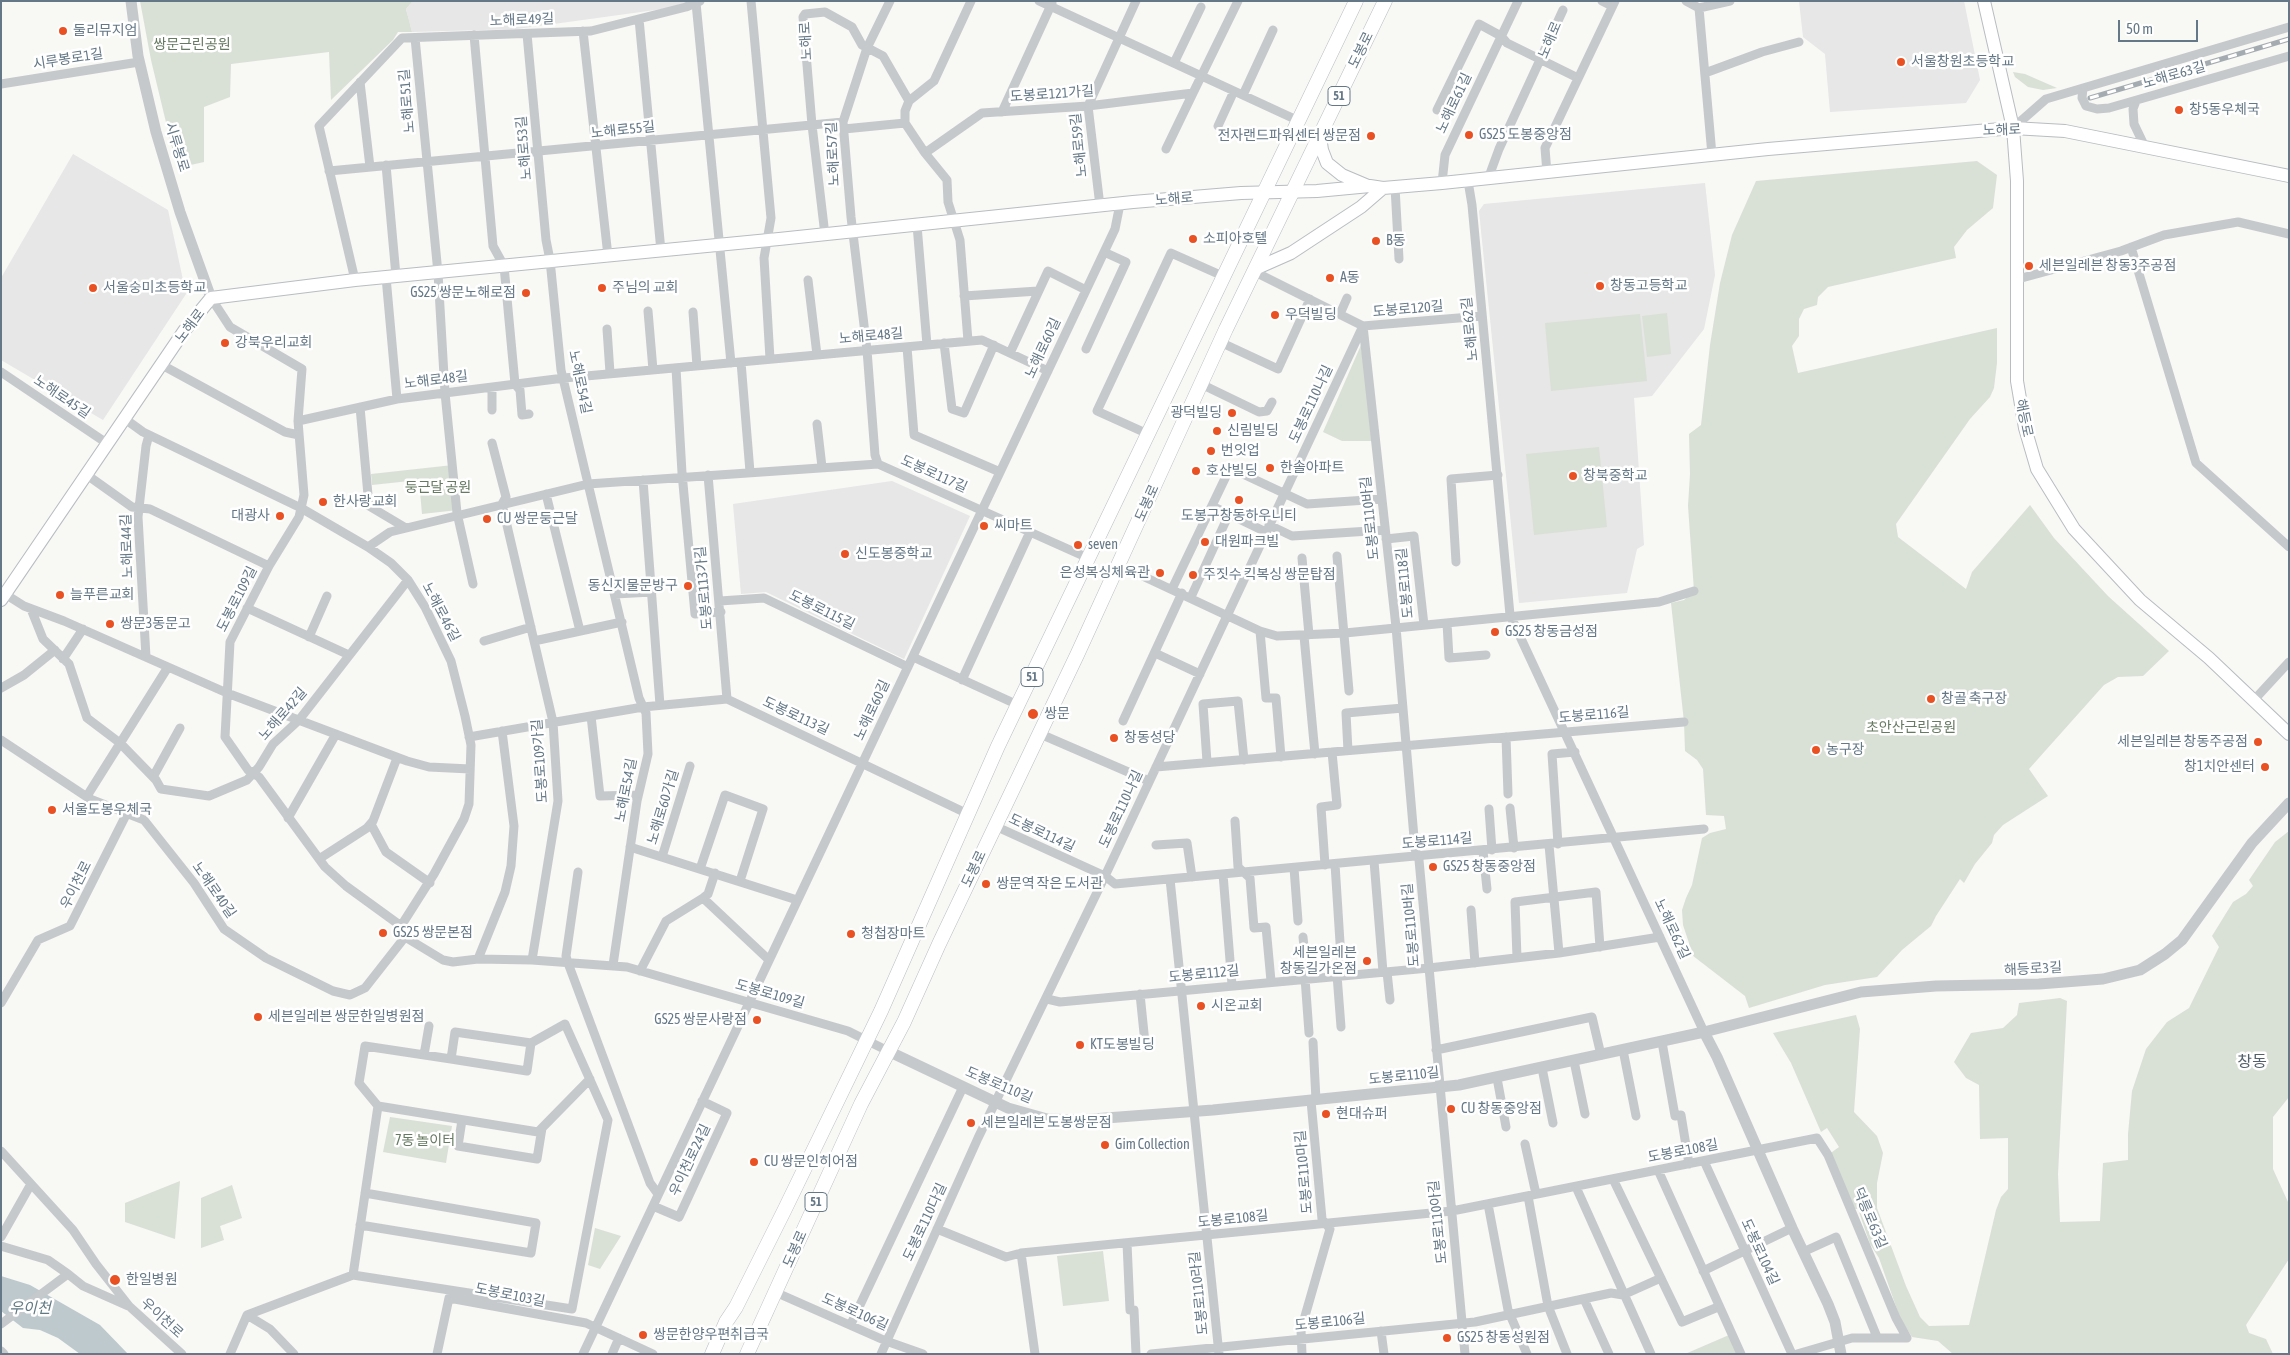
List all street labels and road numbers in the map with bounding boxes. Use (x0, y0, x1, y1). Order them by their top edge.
street label: 노해로49길 (489, 10, 555, 30)
street label: 노해로 (1535, 19, 1565, 61)
street label: 노해로 (797, 21, 815, 61)
street label: 도봉로 (1345, 29, 1377, 71)
street label: 시루봉로1길 (32, 45, 104, 73)
street label: 노해로63길 (2141, 58, 2207, 92)
street label: 노해로51길 (396, 68, 418, 134)
street label: 노해로61길 (1433, 70, 1475, 136)
street label: 도봉로121가길 (1009, 83, 1095, 105)
road number: 51 (1328, 86, 1350, 105)
street label: 노해로59길 (1067, 112, 1091, 178)
street label: 노해로53길 (513, 115, 535, 181)
street label: 노해로55길 (590, 118, 656, 142)
street label: 시루봉로 (161, 120, 193, 174)
street label: 노해로57길 (823, 121, 843, 187)
street label: 노해로 (1982, 121, 2022, 139)
street label: 노해로 (1154, 189, 1194, 209)
street label: 노해로62길 (1458, 296, 1482, 362)
street label: 도봉로120길 (1372, 298, 1444, 320)
street label: 노해로 (172, 306, 208, 346)
street label: 노해로60길 (1022, 315, 1064, 381)
street label: 노해로48길 (838, 325, 904, 347)
street label: 노해로54길 (565, 349, 595, 415)
street label: 도봉로110나길 (1286, 362, 1336, 446)
street label: 노해로48길 (403, 368, 469, 392)
street label: 노해로45길 (30, 372, 94, 422)
street label: 해등로 (2012, 397, 2036, 439)
street label: 도봉로117길 (898, 452, 970, 496)
street label: 도봉로110바길 (1357, 475, 1383, 561)
street label: 도봉로 (1131, 482, 1163, 524)
street label: 노해로44길 (117, 513, 137, 579)
street label: 도봉로113가길 (692, 545, 716, 631)
street label: 도봉로118길 (1393, 547, 1417, 619)
street label: 도봉로109길 (213, 563, 261, 635)
street label: 노해로46길 (418, 580, 464, 644)
street label: 도봉로115길 (786, 587, 858, 633)
road number: 51 (1021, 668, 1043, 686)
street label: 노해로60길 (851, 677, 893, 743)
street label: 노해로42길 (255, 684, 311, 744)
street label: 도봉로113길 (760, 693, 832, 739)
street label: 도봉로116길 (1558, 704, 1630, 726)
street label: 도봉로109가길 (529, 718, 551, 804)
street label: 노해로54길 (612, 757, 640, 823)
street label: 노해로60가길 (644, 767, 682, 847)
street label: 도봉로110나길 (1096, 767, 1146, 851)
street label: 도봉로114길 (1006, 810, 1078, 856)
street label: 도봉로114길 (1401, 830, 1473, 852)
street label: 도봉로 (958, 848, 990, 890)
street label: 우이천로 (57, 858, 95, 912)
street label: 노해로40길 (189, 859, 239, 921)
street label: 도봉로110바길 (1399, 882, 1423, 968)
street label: 노해로62길 (1651, 896, 1693, 962)
street label: 해등로3길 (2004, 959, 2062, 979)
street label: 도봉로112길 (1168, 962, 1240, 986)
street label: 도봉로109길 (733, 976, 807, 1012)
street label: 도봉로110길 (963, 1063, 1035, 1107)
street label: 도봉로110길 (1368, 1064, 1440, 1088)
street label: 우이천로24길 (666, 1121, 714, 1199)
street label: 도봉로110마길 (1292, 1129, 1316, 1215)
street label: 도봉로108길 (1646, 1136, 1720, 1166)
street label: 도봉로110아길 (1425, 1179, 1451, 1265)
street label: 도봉로110다길 (900, 1180, 950, 1264)
street label: 덕릉로63길 (1850, 1185, 1890, 1251)
road number: 51 (805, 1192, 827, 1212)
street label: 도봉로108길 (1197, 1207, 1269, 1231)
street label: 도봉로104길 (1737, 1216, 1783, 1288)
street label: 도봉로 (779, 1228, 811, 1270)
street label: 도봉로110라길 (1186, 1250, 1212, 1336)
street label: 도봉로103길 (473, 1280, 547, 1310)
street label: 도봉로106길 (819, 1290, 891, 1334)
street label: 우이천로 (137, 1295, 187, 1341)
street label: 도봉로106길 (1294, 1310, 1366, 1334)

